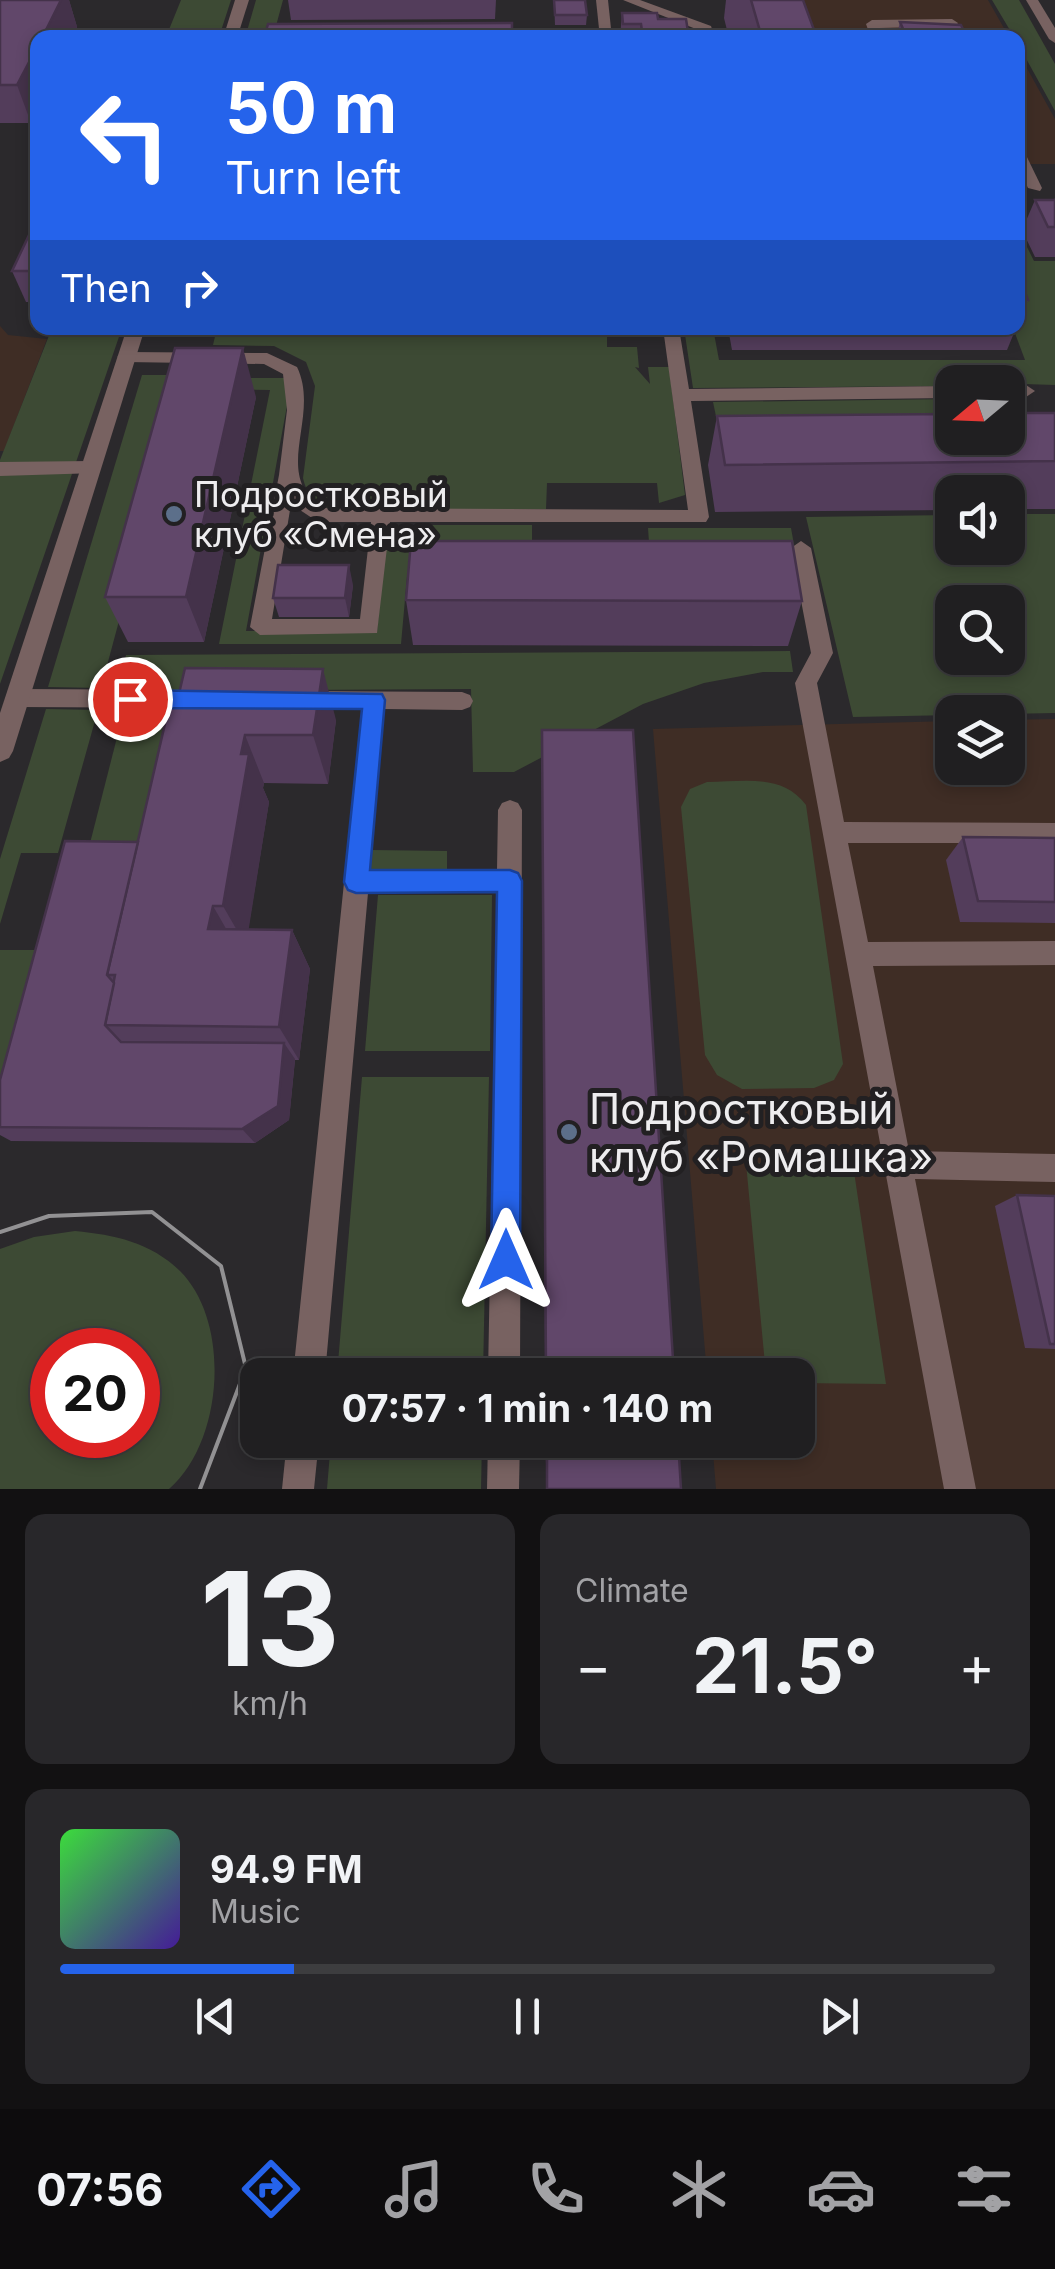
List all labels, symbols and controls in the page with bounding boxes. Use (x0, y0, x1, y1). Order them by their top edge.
text: 50 m (225, 65, 397, 150)
icon: left (60, 70, 190, 200)
text: Turn left (225, 150, 401, 205)
icon: right (172, 260, 227, 315)
text: Then (60, 265, 152, 311)
north arrow (935, 365, 1025, 455)
map controls (935, 365, 1025, 785)
place label: Подростковый клуб «Смена» (194, 473, 448, 555)
button: sound (935, 475, 1025, 565)
marker: Подростковый клуб «Смена» (163, 503, 185, 525)
button: search (935, 585, 1025, 675)
pin (88, 657, 173, 742)
icon: arrive (103, 672, 158, 727)
button: layers (935, 695, 1025, 785)
place label: Подростковый клуб «Ромашка» (589, 1083, 933, 1182)
marker: Подростковый клуб «Ромашка» (558, 1121, 580, 1143)
position arrow (454, 1208, 558, 1312)
speed limit sign: 20 (30, 1328, 160, 1458)
text: 07:57 · 1 min · 140 m (342, 1385, 713, 1431)
text: 13 (200, 1540, 340, 1697)
text: Climate (575, 1571, 689, 1610)
text: 21.5° (692, 1620, 878, 1711)
text: − (575, 1633, 611, 1699)
text: + (959, 1633, 995, 1699)
text: km/h (232, 1684, 308, 1723)
text: 94.9 FM (210, 1846, 363, 1892)
text: Music (210, 1892, 301, 1931)
icon: previous (188, 1989, 243, 2044)
icon: pause (500, 1989, 555, 2044)
icon: next (812, 1989, 867, 2044)
icon: directions (236, 2154, 306, 2224)
icon: music (379, 2154, 449, 2224)
icon: phone (521, 2154, 591, 2224)
icon: climate (664, 2154, 734, 2224)
icon: car (806, 2154, 876, 2224)
icon: filters (949, 2154, 1019, 2224)
text: 07:56 (36, 2162, 163, 2217)

